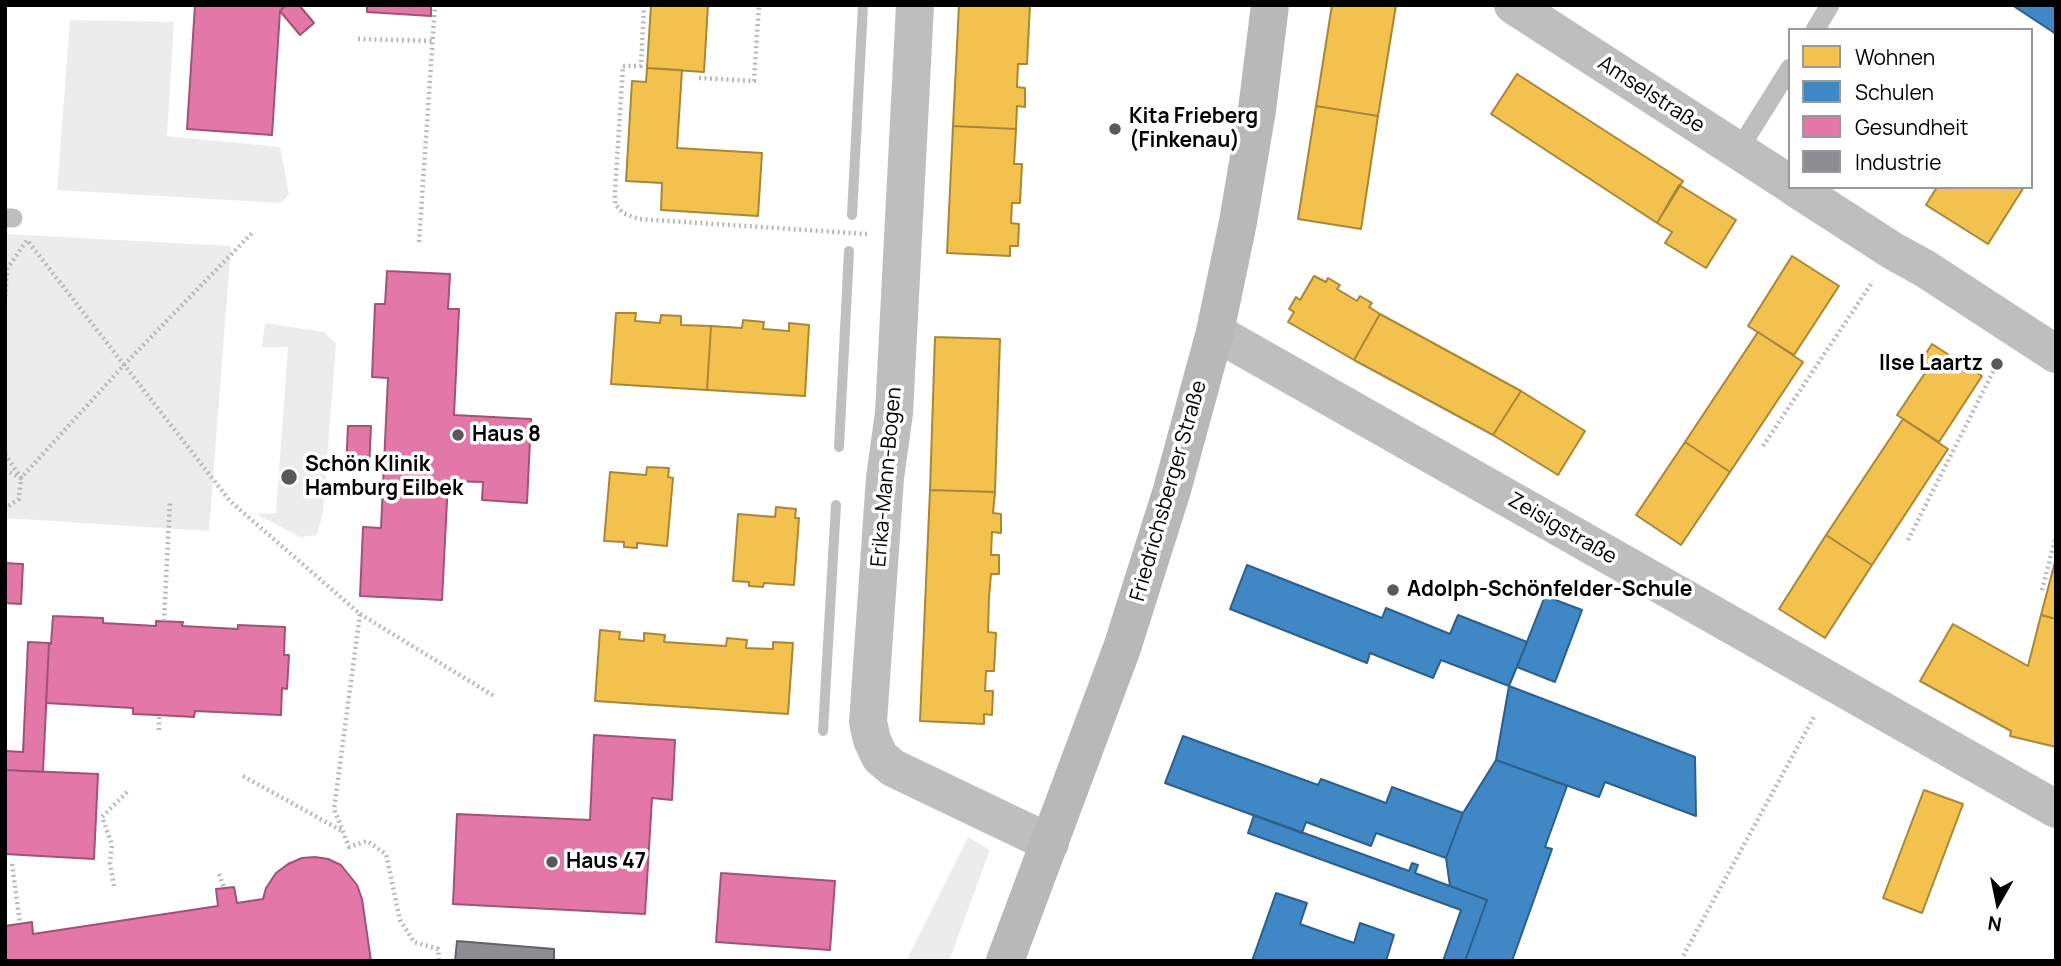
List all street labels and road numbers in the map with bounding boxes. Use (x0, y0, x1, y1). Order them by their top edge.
street label: Amselstraße (1593, 51, 1709, 139)
street label: Friedrichsberger Straße (1125, 378, 1213, 604)
street label: Erika-Mann-Bogen (867, 386, 907, 568)
street label: Zeisigstraße (1503, 488, 1621, 570)

